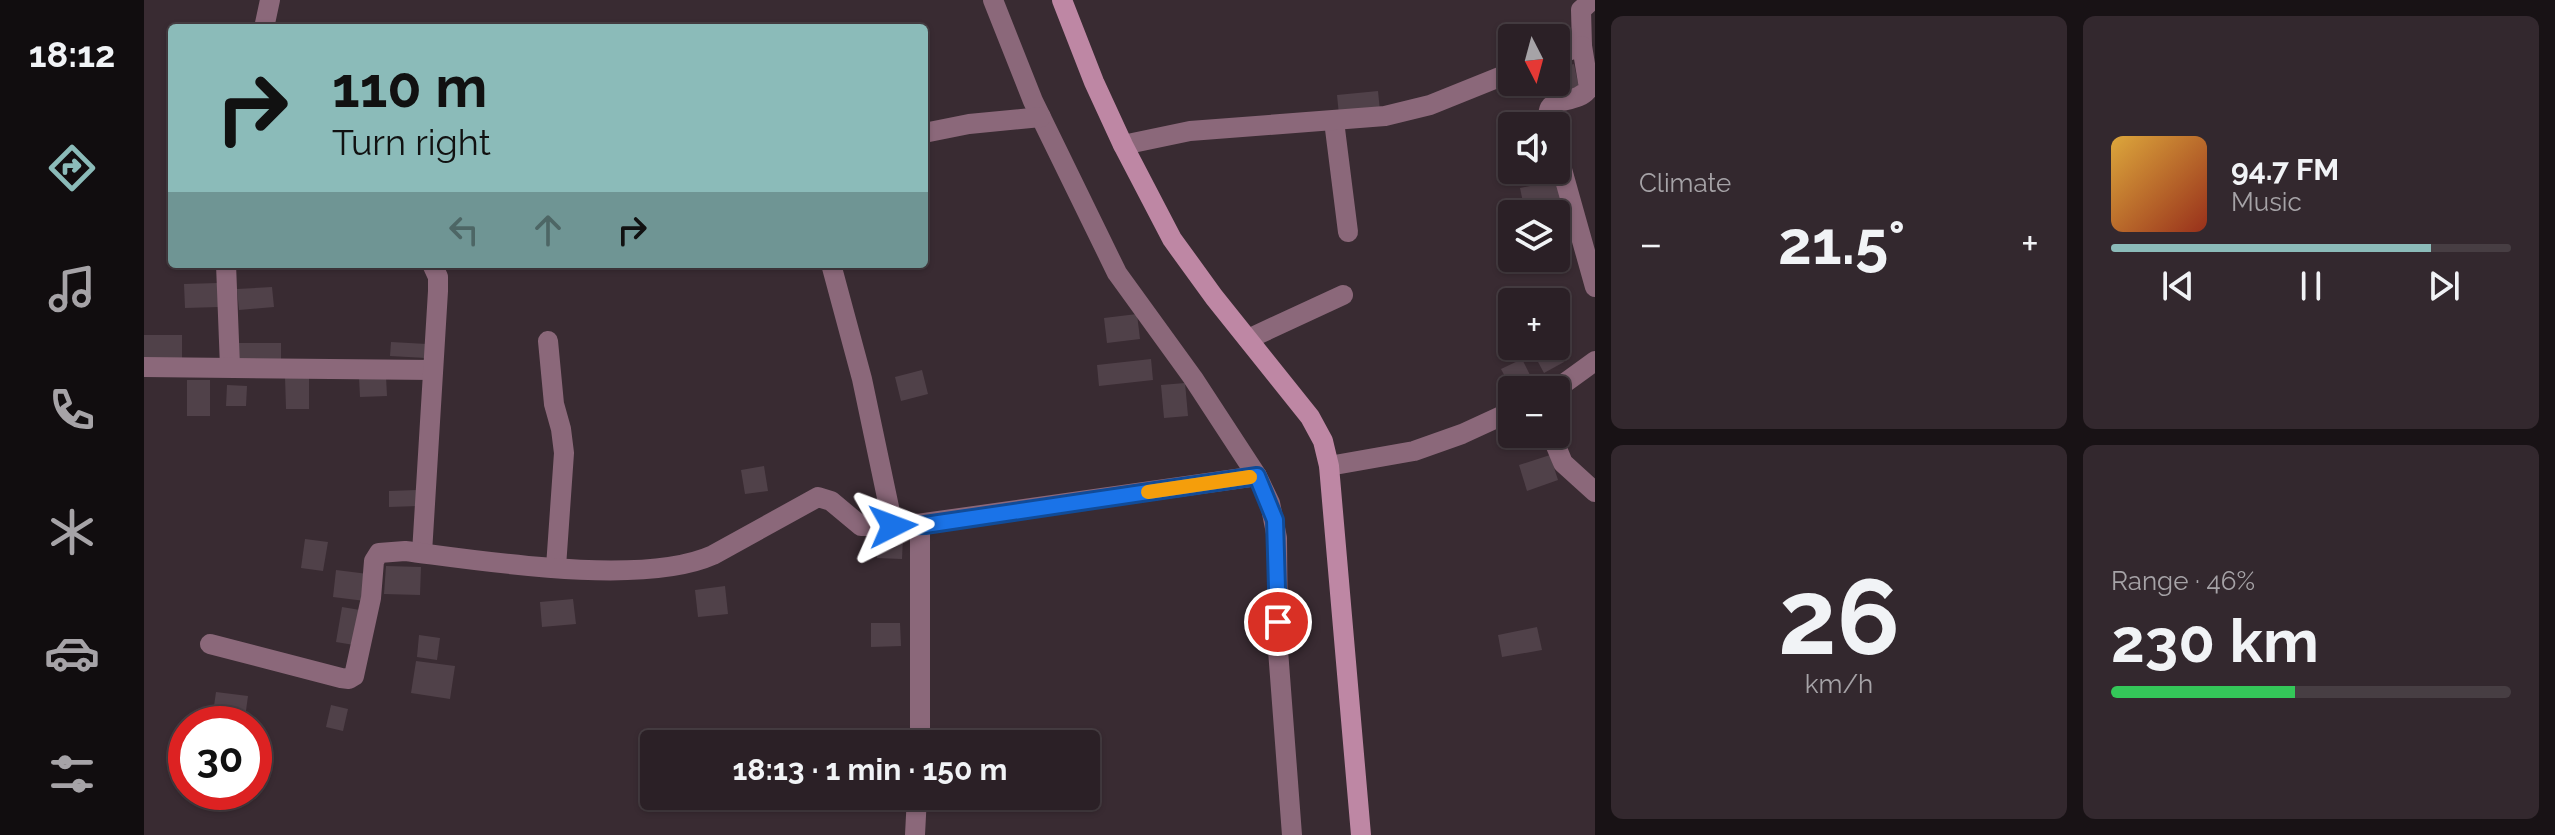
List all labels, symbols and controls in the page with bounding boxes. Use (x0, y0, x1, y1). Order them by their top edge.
north arrow (1498, 24, 1570, 96)
map controls (1498, 24, 1570, 448)
text: 18:12 (29, 33, 115, 75)
text: 110 m (332, 54, 487, 120)
icon: right (200, 56, 304, 160)
button: sound (1498, 112, 1570, 184)
text: Turn right (332, 121, 491, 163)
icon: directions (44, 140, 100, 196)
text: 94.7 FM (2231, 152, 2339, 187)
text: Climate (1639, 168, 1731, 198)
text: Music (2231, 187, 2302, 217)
button: layers (1498, 200, 1570, 272)
icon: left (442, 208, 486, 252)
icon: ahead (526, 208, 570, 252)
icon: right (610, 208, 654, 252)
text: 21.5° (1778, 208, 1905, 278)
text: − (1639, 218, 1663, 269)
text: + (2021, 218, 2039, 269)
icon: music (44, 261, 100, 317)
icon: previous (2156, 264, 2200, 308)
icon: pause (2289, 264, 2333, 308)
icon: next (2422, 264, 2466, 308)
button: + (1498, 288, 1570, 360)
button: − (1498, 376, 1570, 448)
icon: phone (44, 382, 100, 438)
position arrow (851, 484, 935, 568)
icon: climate (44, 504, 100, 560)
text: 26 (1778, 556, 1900, 678)
text: Range · 46% (2111, 566, 2255, 596)
pin (1244, 588, 1312, 656)
icon: arrive (1256, 600, 1300, 644)
text: 230 km (2111, 606, 2319, 676)
icon: car (44, 625, 100, 681)
text: km/h (1805, 669, 1873, 699)
speed limit sign: 30 (168, 706, 272, 810)
icon: filters (44, 746, 100, 802)
text: 18:13 · 1 min · 150 m (733, 752, 1007, 787)

